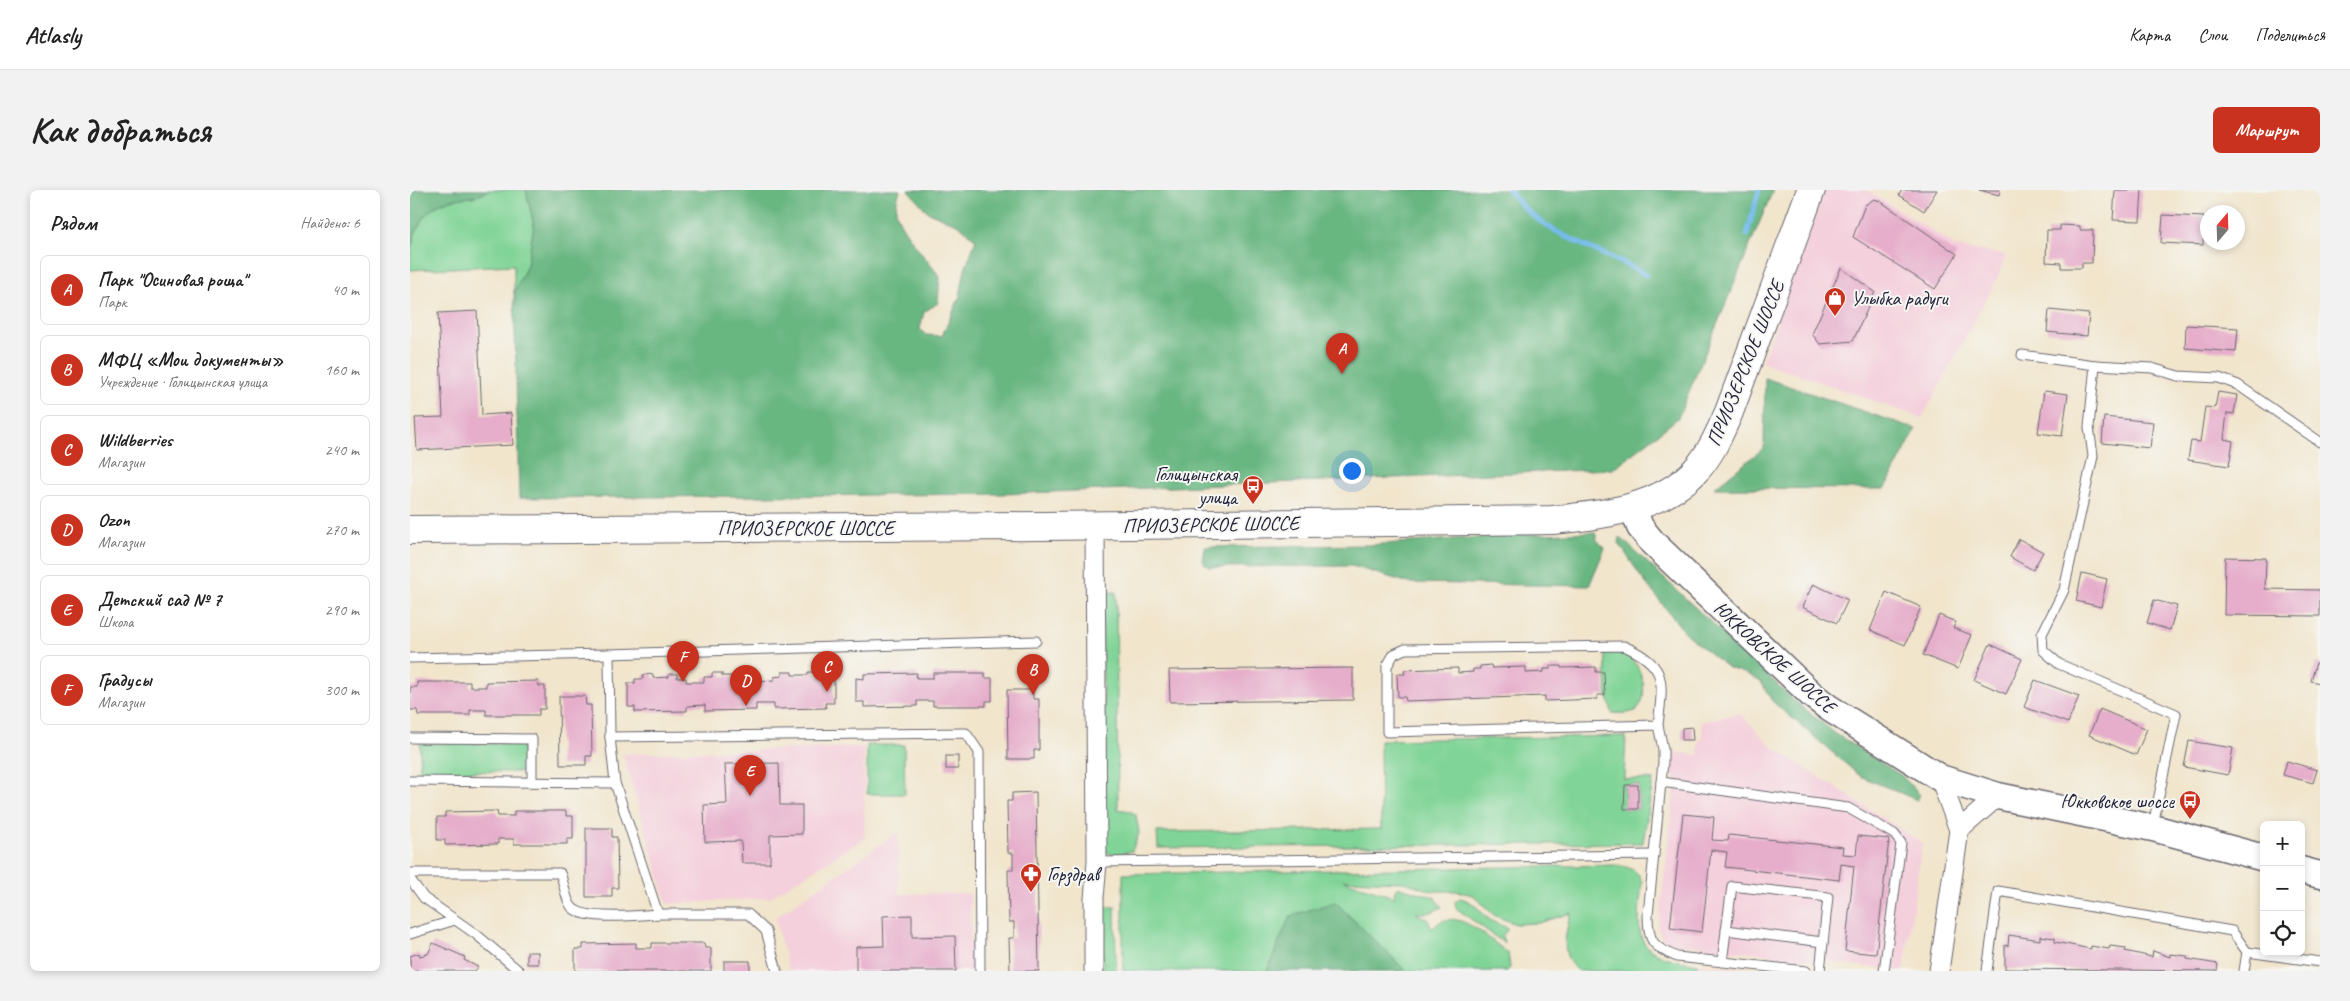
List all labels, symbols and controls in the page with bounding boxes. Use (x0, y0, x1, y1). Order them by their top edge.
text: Atlasly (25, 20, 81, 50)
text: Карта (2129, 24, 2170, 46)
text: Слои (2198, 24, 2227, 46)
text: Поделиться (2255, 24, 2325, 46)
button: Маршрут (2213, 107, 2320, 153)
text: Как добраться (30, 108, 211, 153)
north arrow (2200, 205, 2245, 250)
text: Рядом (50, 210, 97, 236)
text: Найдено: 6 (300, 213, 360, 233)
text: Парк "Осиновая роща" (98, 268, 247, 292)
street label: ПРИОЗЕРСКОЕ ШОССЕ (1701, 275, 1791, 450)
text: A (63, 280, 71, 300)
text: 40 m (332, 280, 359, 300)
shop icon: Улыбка радуги (1823, 286, 1847, 317)
place label: Улыбка радуги (1851, 286, 1949, 311)
text: Парк (98, 292, 127, 312)
pin: A (1326, 333, 1358, 374)
text: МФЦ «Мои документы» (98, 348, 284, 372)
text: B (63, 360, 71, 380)
text: 160 m (325, 360, 359, 380)
text: Учреждение · Голицынская улица (98, 372, 267, 392)
text: Wildberries (98, 428, 172, 452)
text: C (63, 440, 71, 460)
text: 240 m (325, 440, 359, 460)
text: Магазин (98, 452, 145, 472)
your location (1339, 458, 1365, 484)
place label: Голицынская улица (1155, 462, 1239, 510)
bus stop icon: Голицынская улица (1241, 474, 1265, 505)
text: Ozon (98, 508, 130, 532)
street label: ПРИОЗЕРСКОЕ ШОССЕ (1122, 510, 1302, 539)
street label: ПРИОЗЕРСКОЕ ШОССЕ (718, 516, 896, 541)
text: D (62, 520, 72, 540)
text: 270 m (325, 520, 359, 540)
text: Магазин (98, 532, 145, 552)
text: Детский сад № 7 (98, 588, 221, 612)
street label: ЮККОВСКОЕ ШОССЕ (1708, 596, 1843, 721)
text: E (63, 600, 71, 620)
text: 290 m (325, 600, 359, 620)
text: Школа (98, 612, 133, 632)
pin: F (667, 641, 699, 682)
pin: C (811, 651, 843, 692)
pin: B (1017, 654, 1049, 695)
pin: D (730, 665, 762, 706)
text: Градусы (98, 668, 152, 692)
text: F (63, 680, 71, 700)
text: 300 m (325, 680, 359, 700)
text: Магазин (98, 692, 145, 712)
pin: E (734, 755, 766, 796)
place label: Юкковское шоссе (2060, 789, 2175, 814)
bus stop icon: Юкковское шоссе (2178, 789, 2202, 820)
map controls (2260, 821, 2305, 956)
button: + (2260, 821, 2305, 866)
pharmacy icon: Горздрав (1019, 862, 1043, 893)
place label: Горздрав (1047, 862, 1102, 887)
button: − (2260, 866, 2305, 911)
button: locate (2260, 911, 2305, 956)

